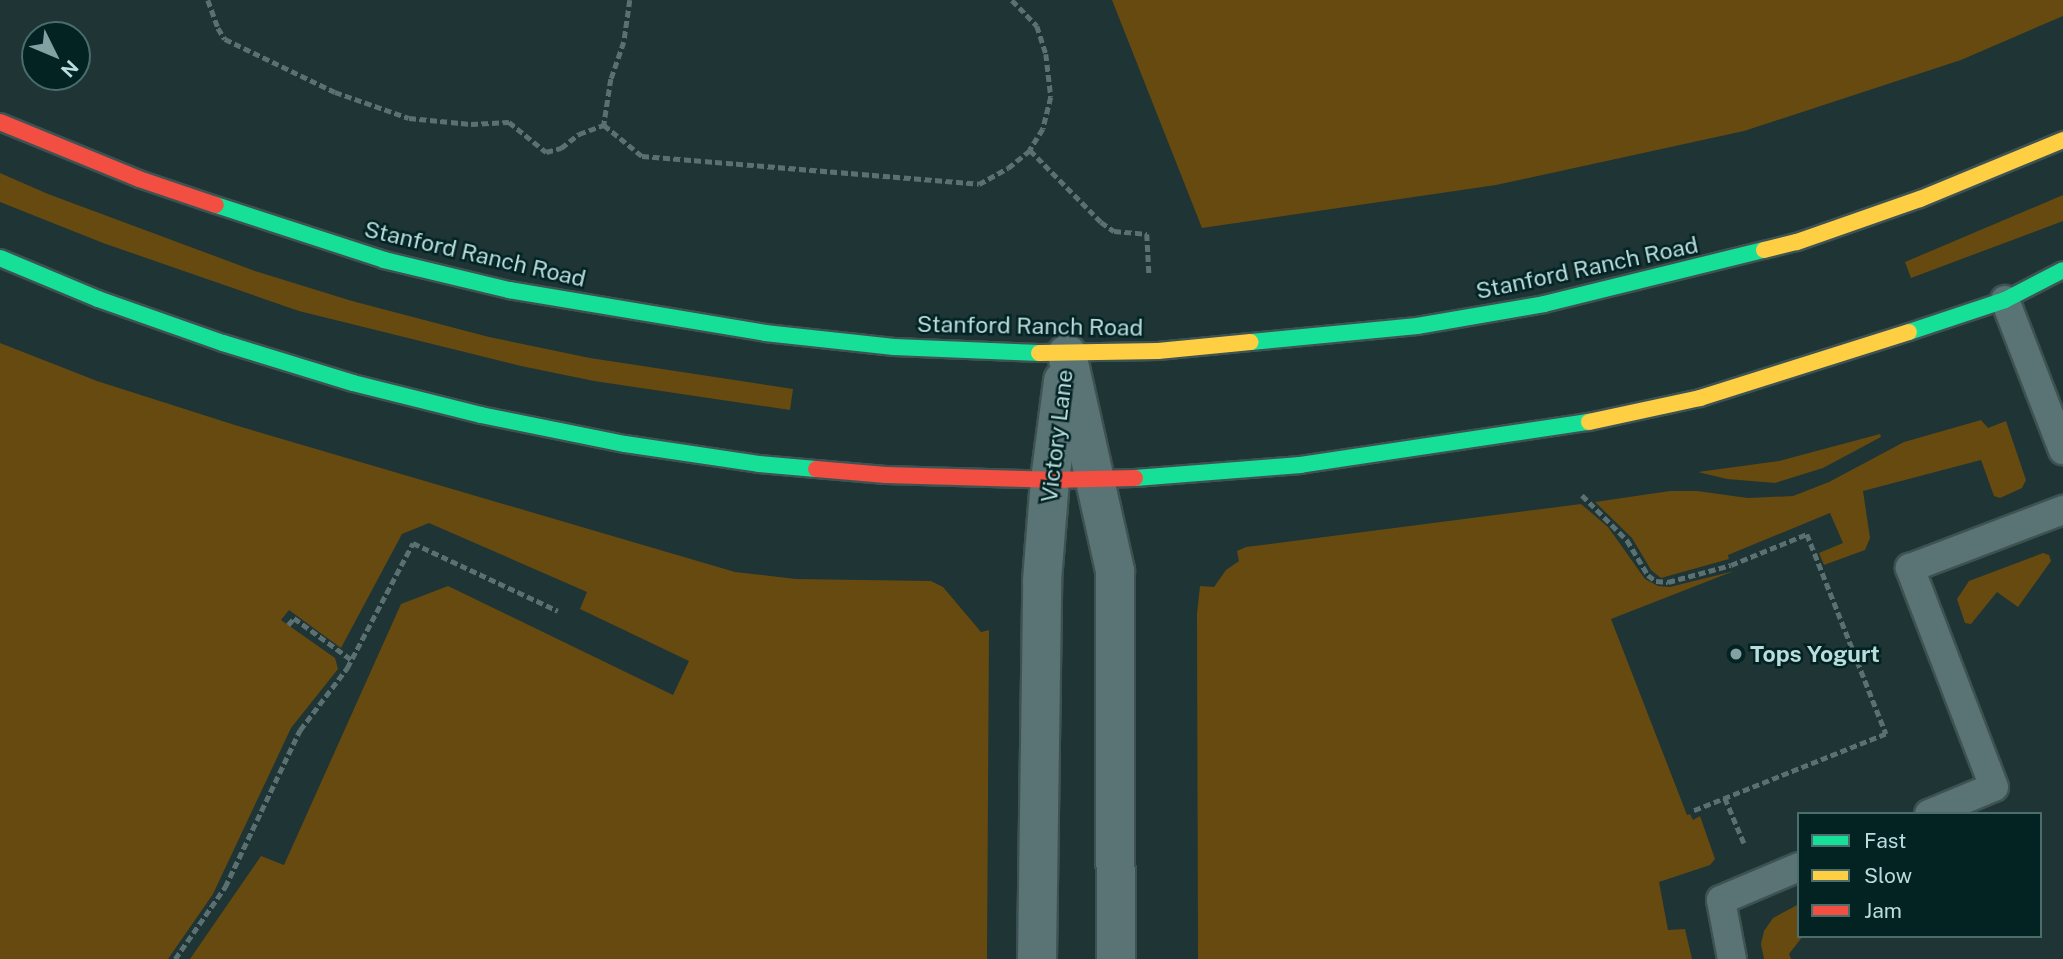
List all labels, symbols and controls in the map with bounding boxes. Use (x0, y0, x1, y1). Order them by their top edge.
north arrow (21, 21, 91, 91)
text: N (57, 56, 83, 82)
street label: Stanford Ranch Road (362, 215, 588, 293)
street label: Stanford Ranch Road (1473, 231, 1701, 305)
street label: Stanford Ranch Road (917, 310, 1143, 342)
street label: Victory Lane (1035, 368, 1079, 504)
place label: Tops Yogurt (1750, 640, 1880, 668)
marker: Tops Yogurt (1728, 646, 1744, 662)
legend (1797, 812, 2042, 938)
text: Fast (1864, 828, 1906, 853)
text: Slow (1864, 863, 1912, 888)
text: Jam (1864, 898, 1902, 923)

